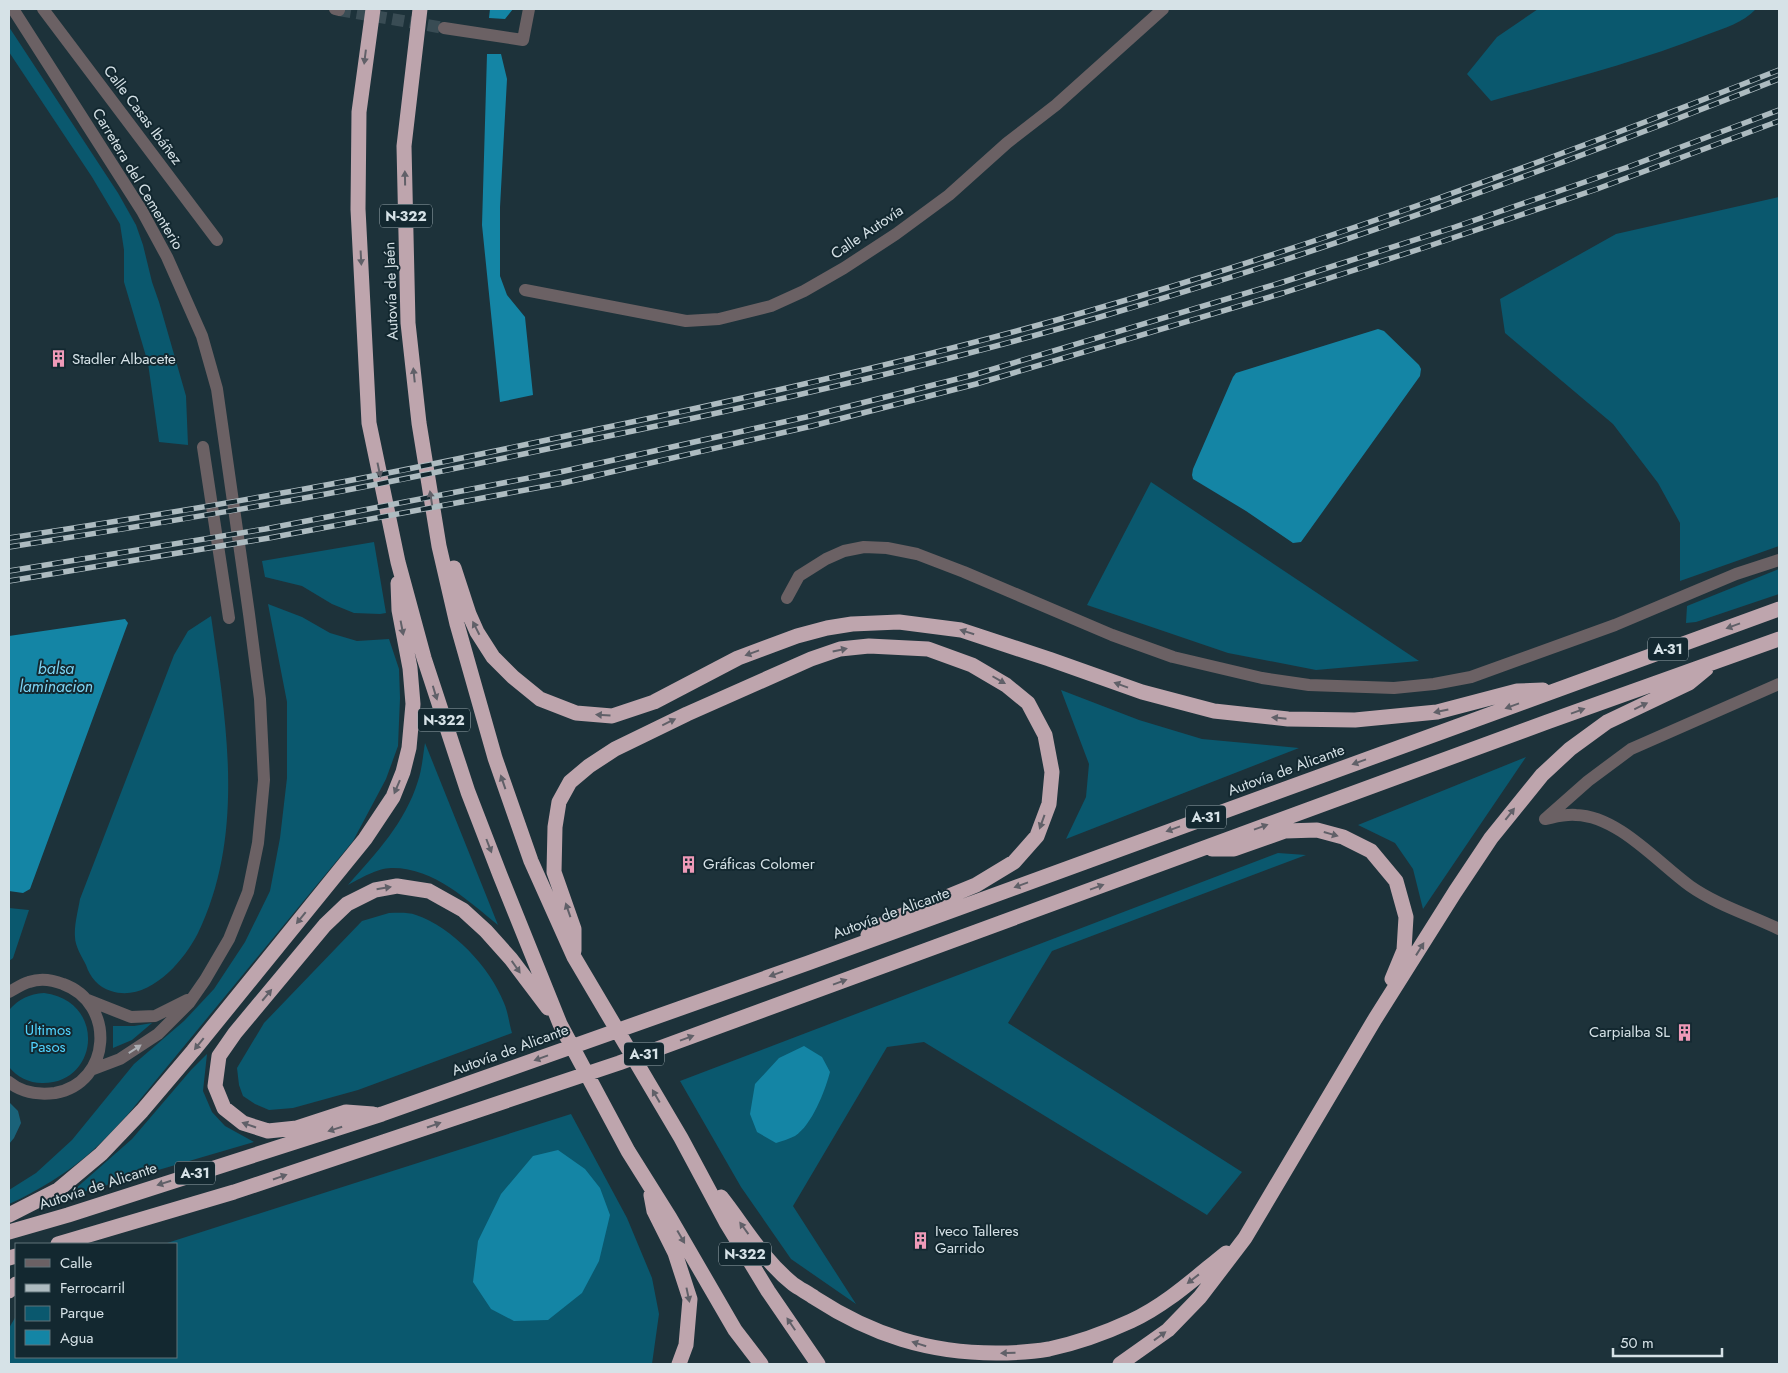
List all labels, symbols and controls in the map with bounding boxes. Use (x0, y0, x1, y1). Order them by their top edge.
one-way arrow (361, 49, 369, 65)
street label: Calle Casas Ibáñez (98, 61, 188, 169)
street label: Carretera del Cementerio (87, 104, 189, 254)
one-way arrow (400, 169, 408, 185)
street label: Calle Autovía (826, 200, 908, 264)
road number: N-322 (380, 205, 432, 228)
street label: Autovía de Jaén (378, 241, 404, 341)
one-way arrow (357, 250, 365, 266)
place label: Stadler Albacete (72, 348, 176, 370)
building icon: Stadler Albacete (48, 349, 68, 369)
one-way arrow (410, 366, 418, 382)
one-way arrow (375, 463, 383, 478)
one-way arrow (427, 490, 435, 506)
one-way arrow (399, 620, 407, 636)
one-way arrow (472, 621, 480, 636)
one-way arrow (1726, 622, 1741, 630)
one-way arrow (960, 628, 975, 636)
road number: A-31 (1648, 638, 1688, 661)
one-way arrow (832, 646, 847, 654)
one-way arrow (744, 650, 759, 657)
water label: balsa laminacion (19, 657, 93, 698)
one-way arrow (992, 676, 1005, 685)
one-way arrow (1113, 681, 1128, 689)
one-way arrow (432, 686, 440, 701)
one-way arrow (1504, 702, 1519, 710)
one-way arrow (1634, 702, 1648, 710)
one-way arrow (1434, 707, 1449, 715)
one-way arrow (1570, 707, 1585, 714)
road number: N-322 (418, 708, 470, 732)
one-way arrow (595, 711, 611, 719)
one-way arrow (1271, 714, 1287, 722)
one-way arrow (662, 718, 677, 726)
street label: Autovía de Alicante (1225, 739, 1348, 801)
one-way arrow (1351, 758, 1366, 766)
one-way arrow (499, 774, 506, 789)
one-way arrow (392, 780, 400, 794)
road number: A-31 (1186, 806, 1226, 829)
one-way arrow (1504, 807, 1515, 820)
one-way arrow (1038, 815, 1046, 830)
one-way arrow (1253, 823, 1268, 830)
one-way arrow (1166, 826, 1181, 833)
one-way arrow (1324, 830, 1339, 838)
one-way arrow (485, 839, 493, 854)
place label: Gráficas Colomer (703, 853, 816, 875)
building icon: Gráficas Colomer (679, 854, 699, 874)
street label: Autovía de Alicante (830, 882, 953, 944)
one-way arrow (1013, 882, 1028, 889)
one-way arrow (1090, 883, 1105, 891)
one-way arrow (376, 884, 392, 892)
one-way arrow (563, 902, 571, 917)
one-way arrow (295, 911, 306, 924)
one-way arrow (1415, 942, 1424, 955)
one-way arrow (511, 960, 521, 973)
one-way arrow (769, 971, 784, 978)
one-way arrow (832, 978, 847, 985)
one-way arrow (261, 989, 272, 1002)
park label: Últimos Pasos (25, 1019, 71, 1058)
street label: Autovía de Alicante (449, 1019, 572, 1081)
place label: Carpialba SL (1589, 1021, 1670, 1043)
building icon: Carpialba SL (1674, 1022, 1694, 1042)
one-way arrow (680, 1034, 695, 1042)
one-way arrow (193, 1037, 204, 1050)
road number: A-31 (624, 1042, 664, 1066)
one-way arrow (129, 1044, 142, 1053)
one-way arrow (533, 1055, 548, 1062)
one-way arrow (652, 1088, 660, 1103)
one-way arrow (242, 1121, 257, 1128)
one-way arrow (427, 1121, 442, 1129)
one-way arrow (328, 1125, 343, 1133)
street label: Autovía de Alicante (36, 1156, 160, 1215)
road number: A-31 (175, 1162, 215, 1184)
one-way arrow (273, 1173, 288, 1181)
one-way arrow (156, 1180, 171, 1188)
place label: Iveco Talleres Garrido (935, 1220, 1019, 1259)
one-way arrow (739, 1221, 749, 1235)
one-way arrow (677, 1230, 686, 1243)
building icon: Iveco Talleres Garrido (911, 1230, 931, 1250)
road number: N-322 (719, 1242, 771, 1266)
legend (15, 1243, 178, 1358)
text: Calle (60, 1252, 92, 1274)
one-way arrow (1187, 1274, 1200, 1285)
text: Ferrocarril (60, 1277, 125, 1299)
one-way arrow (684, 1288, 692, 1303)
text: Parque (60, 1302, 104, 1324)
one-way arrow (786, 1317, 796, 1331)
scale bar (1613, 1326, 1722, 1358)
text: Agua (60, 1327, 94, 1349)
one-way arrow (1153, 1331, 1166, 1341)
text: 50 m (1620, 1332, 1654, 1354)
one-way arrow (911, 1340, 926, 1348)
one-way arrow (999, 1349, 1015, 1357)

